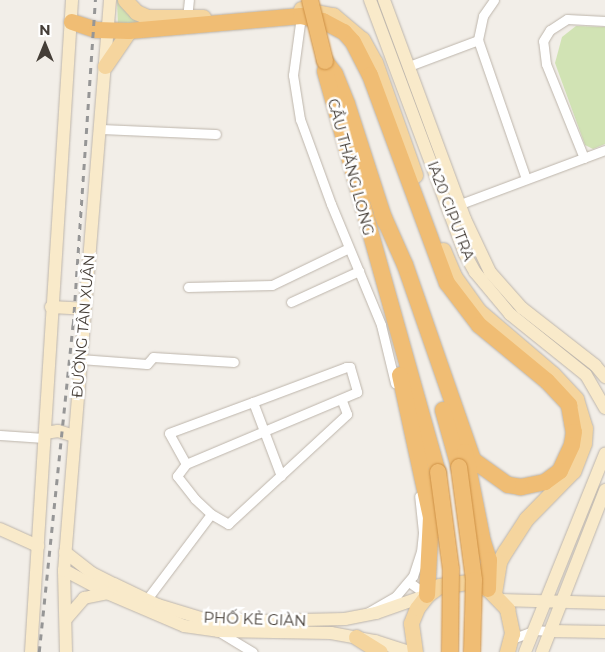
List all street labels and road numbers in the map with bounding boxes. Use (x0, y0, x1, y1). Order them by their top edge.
street label: CẦU THĂNG LONG (324, 97, 378, 237)
street label: IA20 CIPUTRA (424, 159, 478, 263)
street label: ĐƯỜNG TÂN XUÂN (68, 253, 98, 399)
street label: PHỐ KẺ GIÀN (203, 608, 307, 630)

